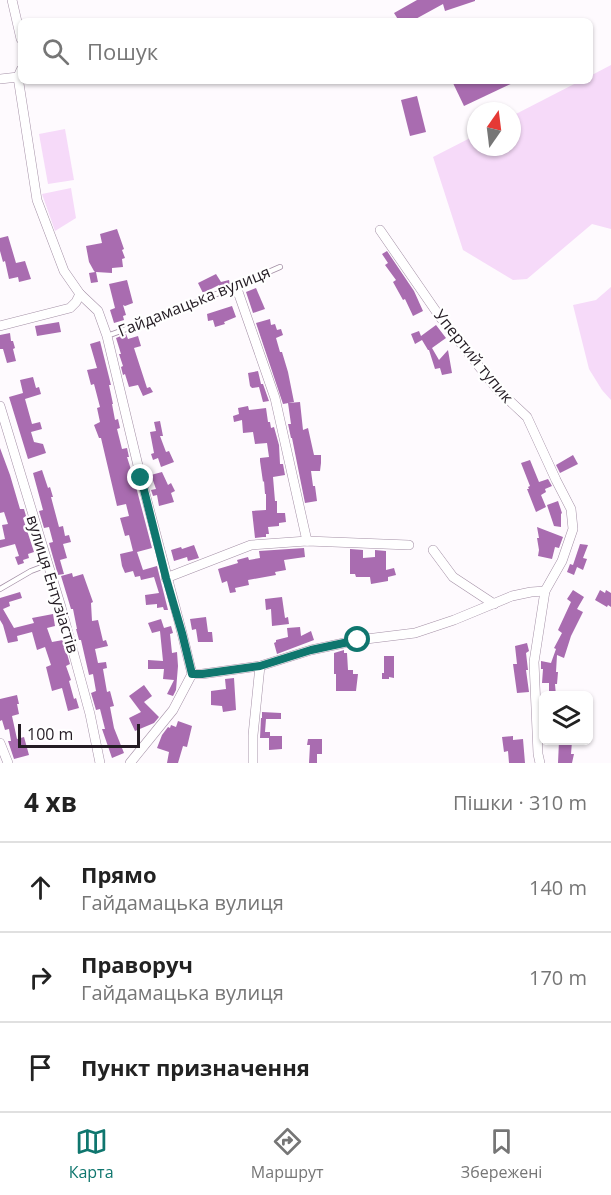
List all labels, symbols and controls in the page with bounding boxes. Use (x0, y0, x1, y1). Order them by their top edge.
search box (18, 18, 593, 84)
icon: search (39, 35, 72, 68)
text: Пошук (87, 36, 158, 66)
north arrow (467, 102, 521, 156)
street label: Гайдамацька вулиця (115, 260, 273, 342)
street label: Упертий тупик (429, 305, 519, 408)
route end (127, 464, 153, 490)
street label: вулиця Ентузіастів (22, 512, 84, 656)
route start (344, 626, 370, 652)
map controls (539, 691, 593, 745)
button: layers (539, 691, 593, 745)
scale bar (18, 721, 140, 748)
text: 100 m (27, 723, 73, 745)
text: 4 хв (24, 784, 77, 820)
text: Пішки · 310 m (453, 789, 587, 816)
text: Прямо (81, 859, 157, 889)
icon: ahead (24, 871, 57, 904)
text: 140 m (529, 874, 587, 901)
text: Гайдамацька вулиця (81, 889, 284, 916)
text: Праворуч (81, 949, 193, 979)
icon: right (24, 961, 57, 994)
text: 170 m (529, 964, 587, 991)
text: Гайдамацька вулиця (81, 979, 284, 1006)
icon: arrive (24, 1051, 57, 1084)
text: Пункт призначення (81, 1052, 310, 1082)
tab: Карта (69, 1125, 114, 1183)
tab: Маршрут (251, 1125, 323, 1183)
tab: Збережені (461, 1125, 542, 1183)

